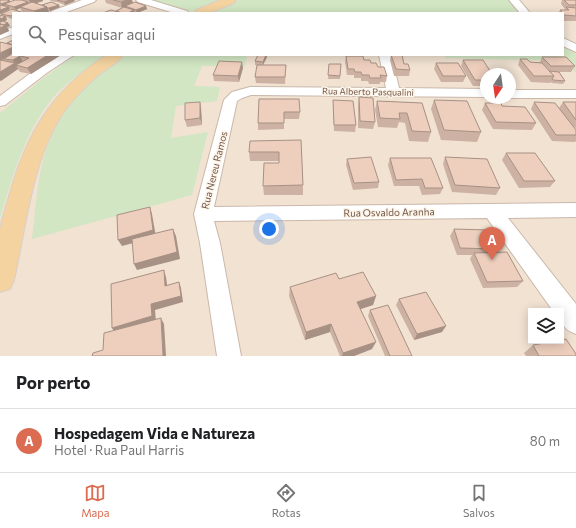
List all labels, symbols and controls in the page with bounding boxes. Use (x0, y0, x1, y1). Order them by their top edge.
search box (12, 12, 564, 56)
icon: search (26, 23, 48, 45)
text: Pesquisar aqui (58, 25, 155, 43)
north arrow (480, 68, 516, 104)
street label: Rua Alberto Pasqualini (322, 85, 414, 98)
street label: Rua Nereu Ramos (199, 129, 230, 210)
street label: Rua Osvaldo Aranha (343, 205, 435, 219)
your location (259, 219, 279, 239)
pin: A (479, 227, 505, 260)
map controls (528, 308, 564, 344)
button: layers (528, 308, 564, 344)
text: Por perto (16, 372, 91, 393)
text: Hospedagem Vida e Natureza (54, 424, 255, 442)
text: A (24, 433, 34, 449)
text: 80 m (530, 433, 560, 449)
text: Hotel · Rua Paul Harris (54, 442, 184, 458)
tab: Mapa (81, 482, 110, 519)
tab: Rotas (272, 482, 301, 519)
tab: Salvos (463, 482, 495, 519)

